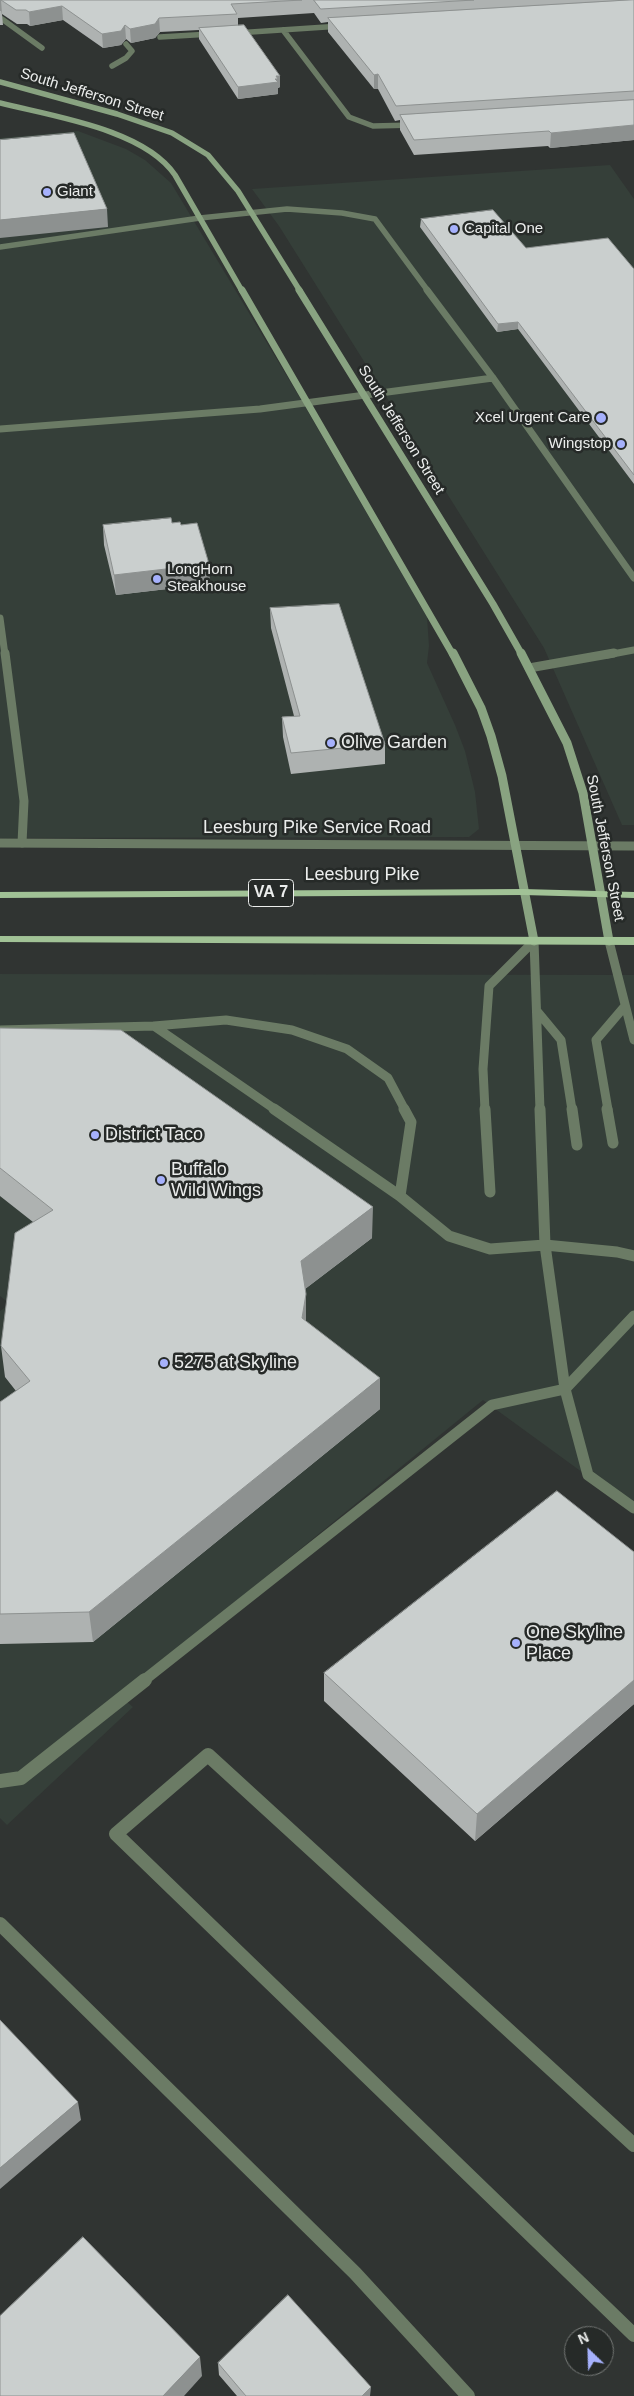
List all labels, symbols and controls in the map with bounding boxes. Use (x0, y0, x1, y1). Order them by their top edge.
street label: South Jefferson Street (18, 65, 166, 125)
place label: Giant (57, 183, 93, 201)
marker: Giant (41, 186, 53, 198)
place label: Capital One (464, 220, 543, 238)
marker: Capital One (448, 223, 460, 235)
street label: South Jefferson Street (354, 362, 448, 498)
place label: Xcel Urgent Care (475, 409, 590, 427)
marker: Xcel Urgent Care (594, 411, 608, 425)
place label: Wingstop (548, 435, 611, 453)
marker: Wingstop (615, 438, 627, 450)
place label: LongHorn Steakhouse (167, 561, 246, 596)
marker: LongHorn Steakhouse (151, 573, 163, 585)
place label: Olive Garden (341, 732, 447, 754)
marker: Olive Garden (325, 737, 337, 749)
street label: South Jefferson Street (582, 773, 628, 923)
street label: Leesburg Pike Service Road (203, 817, 431, 839)
street label: Leesburg Pike (304, 864, 420, 886)
road number: VA 7 (248, 880, 294, 906)
place label: District Taco (105, 1124, 203, 1146)
marker: District Taco (89, 1129, 101, 1141)
place label: Buffalo Wild Wings (171, 1159, 261, 1202)
marker: Buffalo Wild Wings (155, 1174, 167, 1186)
place label: 5275 at Skyline (174, 1352, 297, 1374)
marker: 5275 at Skyline (158, 1357, 170, 1369)
place label: One Skyline Place (526, 1622, 623, 1665)
marker: One Skyline Place (510, 1637, 522, 1649)
north arrow (564, 2326, 614, 2376)
text: N (575, 2329, 591, 2348)

